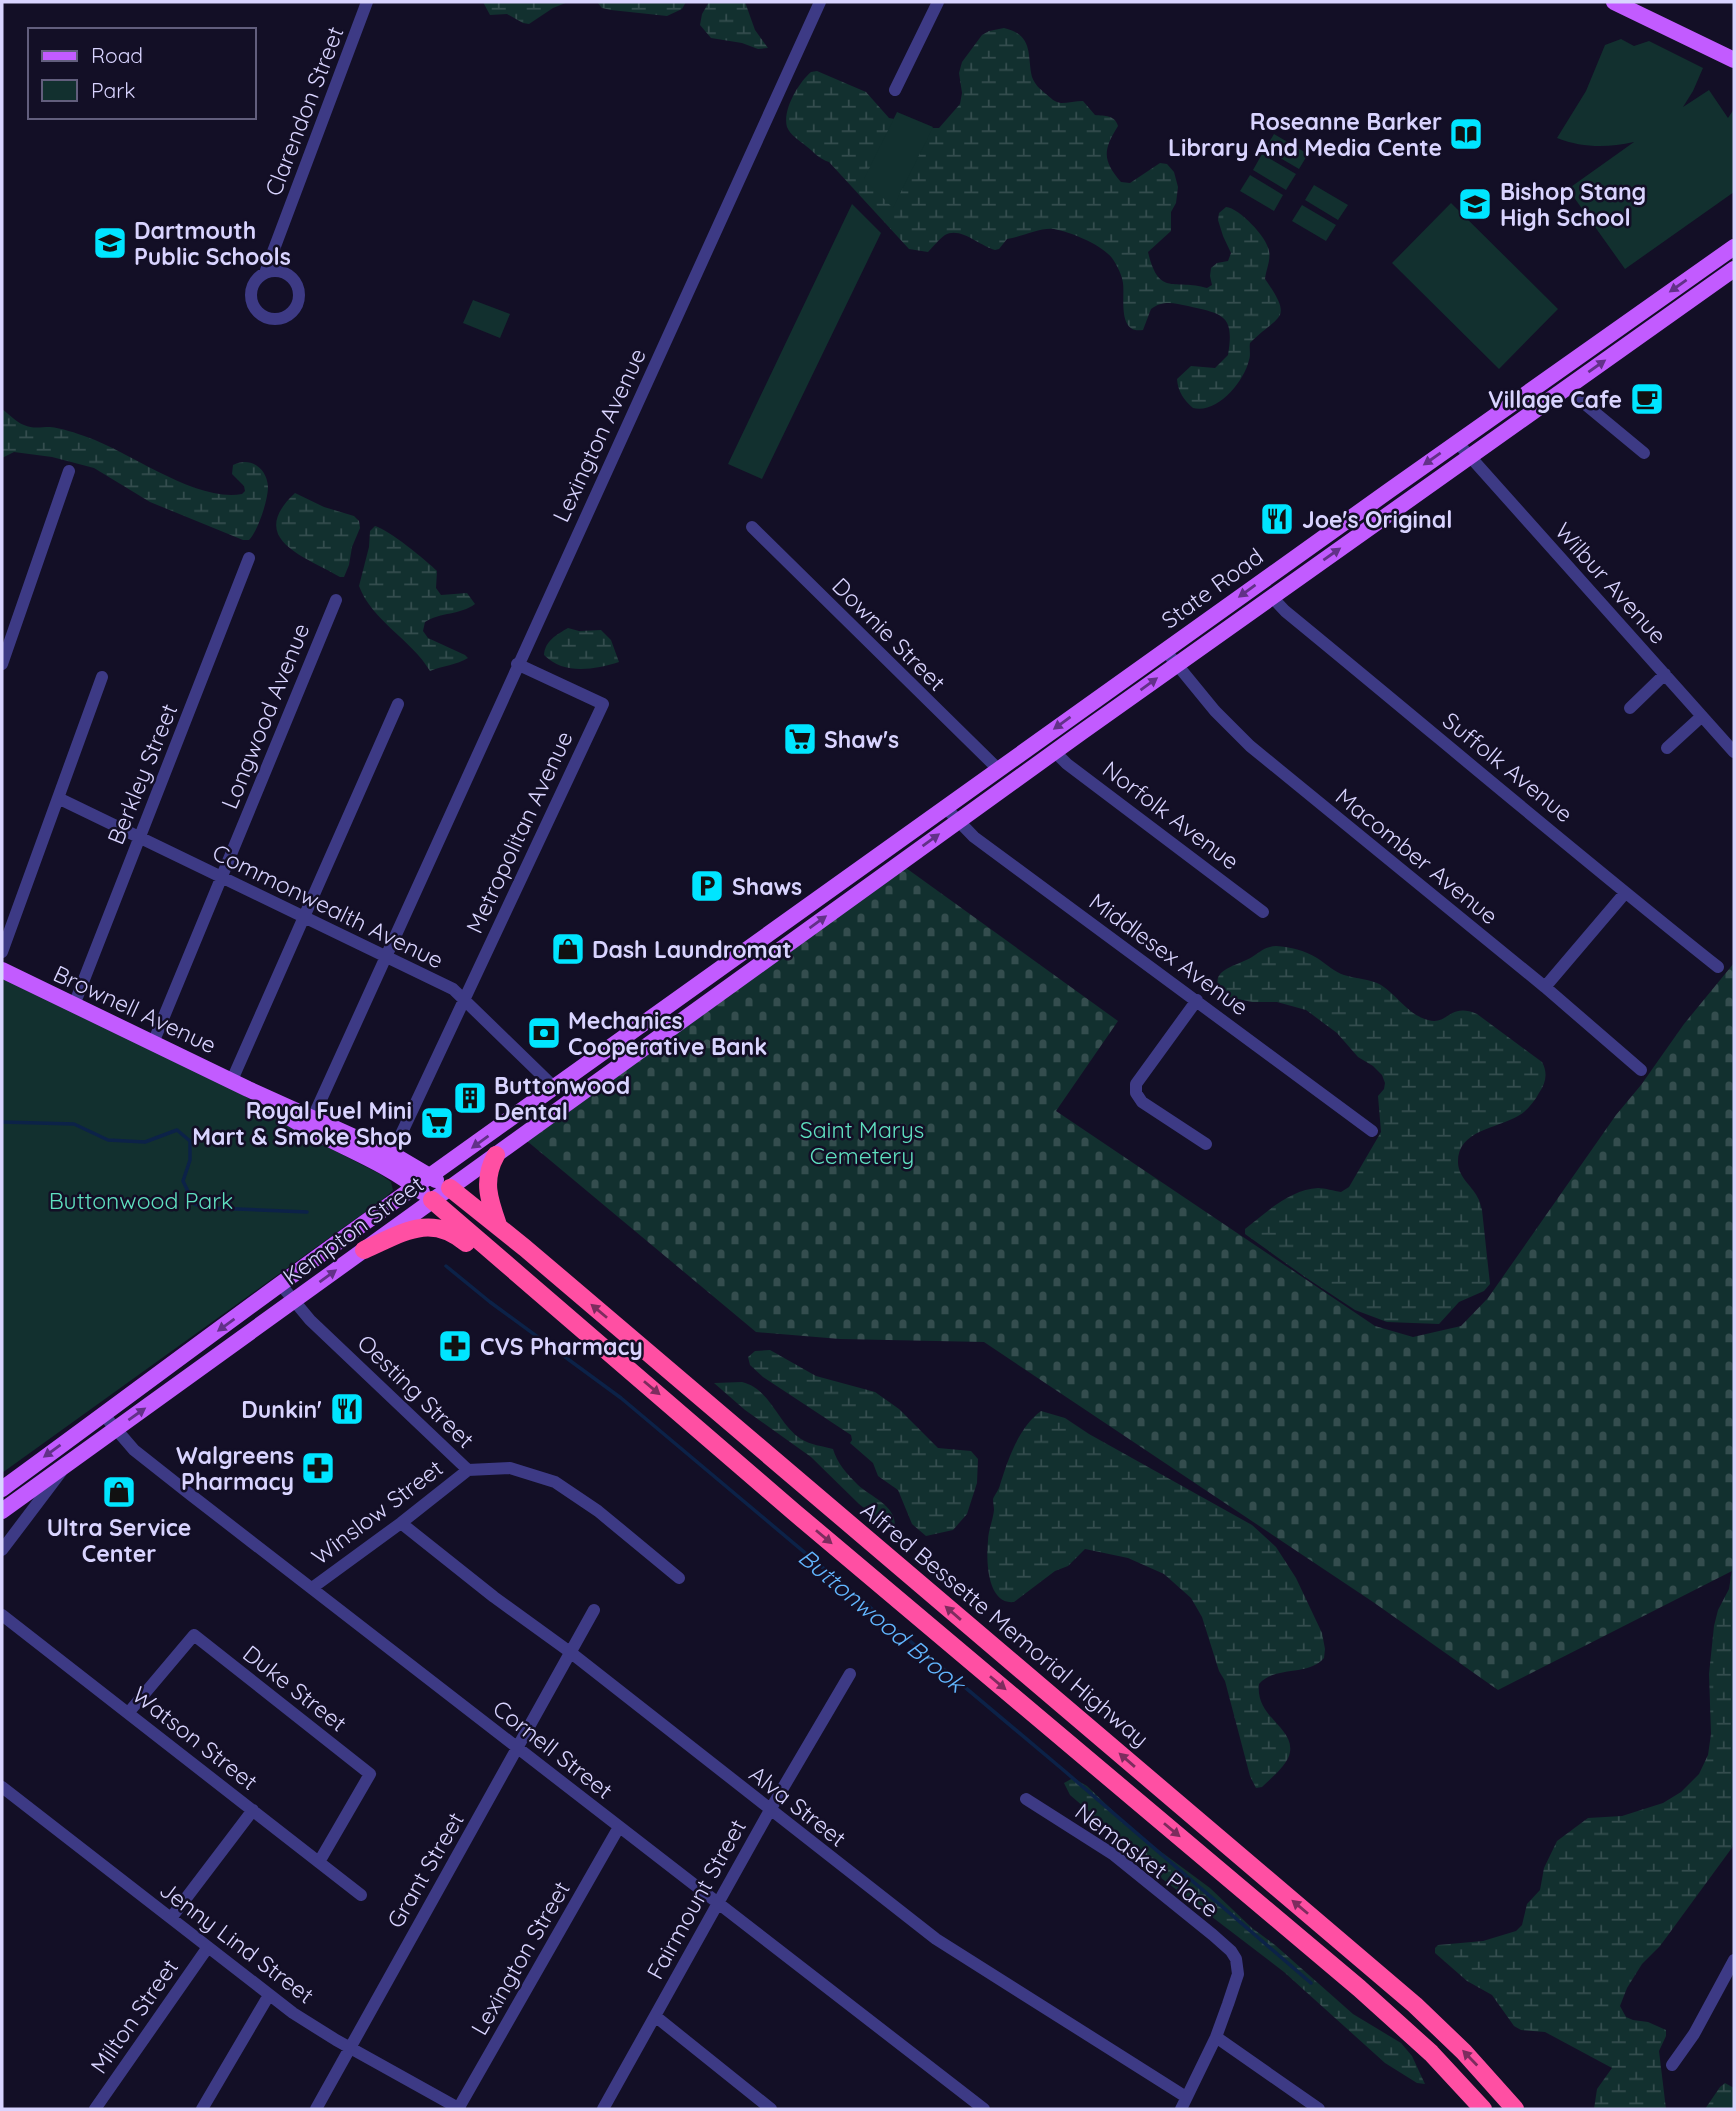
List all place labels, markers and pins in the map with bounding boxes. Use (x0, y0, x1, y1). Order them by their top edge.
place label: Roseanne Barker Library And Media Cente (1168, 107, 1442, 162)
library icon: Roseanne Barker Library And Media Cente (1447, 115, 1485, 153)
place label: Bishop Stang High School (1500, 177, 1646, 232)
school or university icon: Bishop Stang High School (1456, 185, 1494, 223)
place label: Dartmouth Public Schools (134, 216, 291, 271)
school or university icon: Dartmouth Public Schools (91, 224, 129, 262)
cafe icon: Village Cafe (1628, 380, 1666, 418)
place label: Village Cafe (1488, 385, 1622, 414)
restaurant icon: Joe's Original (1258, 500, 1296, 538)
place label: Joe's Original (1302, 505, 1452, 534)
supermarket icon: Shaw's (781, 720, 819, 758)
place label: Shaw's (824, 725, 899, 754)
parking icon: Shaws (688, 867, 726, 905)
place label: Shaws (732, 872, 802, 901)
shop icon: Dash Laundromat (549, 930, 587, 968)
place label: Dash Laundromat (592, 935, 792, 964)
place label: Mechanics Cooperative Bank (568, 1006, 767, 1061)
bank icon: Mechanics Cooperative Bank (525, 1014, 563, 1052)
place label: Buttonwood Dental (494, 1071, 630, 1126)
building icon: Buttonwood Dental (451, 1079, 489, 1117)
place label: Royal Fuel Mini Mart & Smoke Shop (192, 1096, 412, 1151)
supermarket icon: Royal Fuel Mini Mart & Smoke Shop (418, 1104, 456, 1142)
pharmacy icon: CVS Pharmacy (436, 1327, 474, 1365)
place label: CVS Pharmacy (480, 1332, 643, 1361)
restaurant icon: Dunkin' (328, 1390, 366, 1428)
place label: Dunkin' (241, 1395, 322, 1424)
place label: Walgreens Pharmacy (176, 1441, 294, 1496)
pharmacy icon: Walgreens Pharmacy (299, 1449, 337, 1487)
shop icon: Ultra Service Center (100, 1473, 138, 1511)
place label: Ultra Service Center (47, 1513, 191, 1568)

